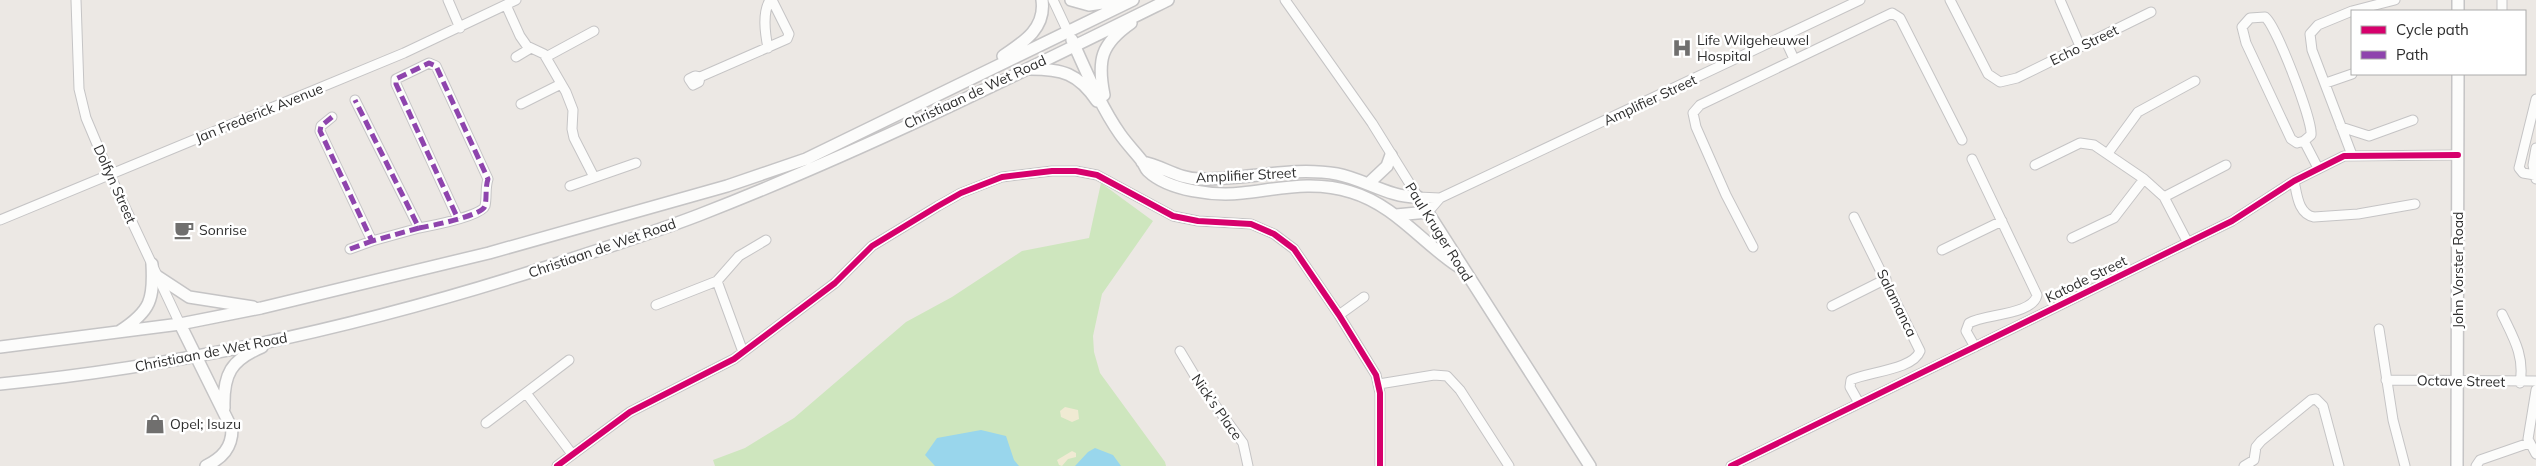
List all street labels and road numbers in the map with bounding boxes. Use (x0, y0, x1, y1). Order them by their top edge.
street label: Echo Street (2047, 21, 2121, 69)
street label: Christiaan de Wet Road (901, 51, 1049, 133)
street label: Amplifier Street (1601, 71, 1700, 129)
street label: Jan Frederick Avenue (192, 79, 326, 147)
street label: Dolfyn Street (90, 142, 140, 226)
street label: Amplifier Street (1195, 163, 1297, 187)
street label: Paul Kruger Road (1401, 179, 1477, 285)
street label: John Vorster Road (2449, 212, 2467, 329)
street label: Christiaan de Wet Road (526, 214, 678, 282)
street label: Katode Street (2042, 251, 2130, 306)
street label: Salamanca (1873, 266, 1921, 340)
street label: Christiaan de Wet Road (133, 328, 289, 376)
street label: Nick’s Place (1188, 371, 1246, 443)
street label: Octave Street (2417, 371, 2505, 391)

